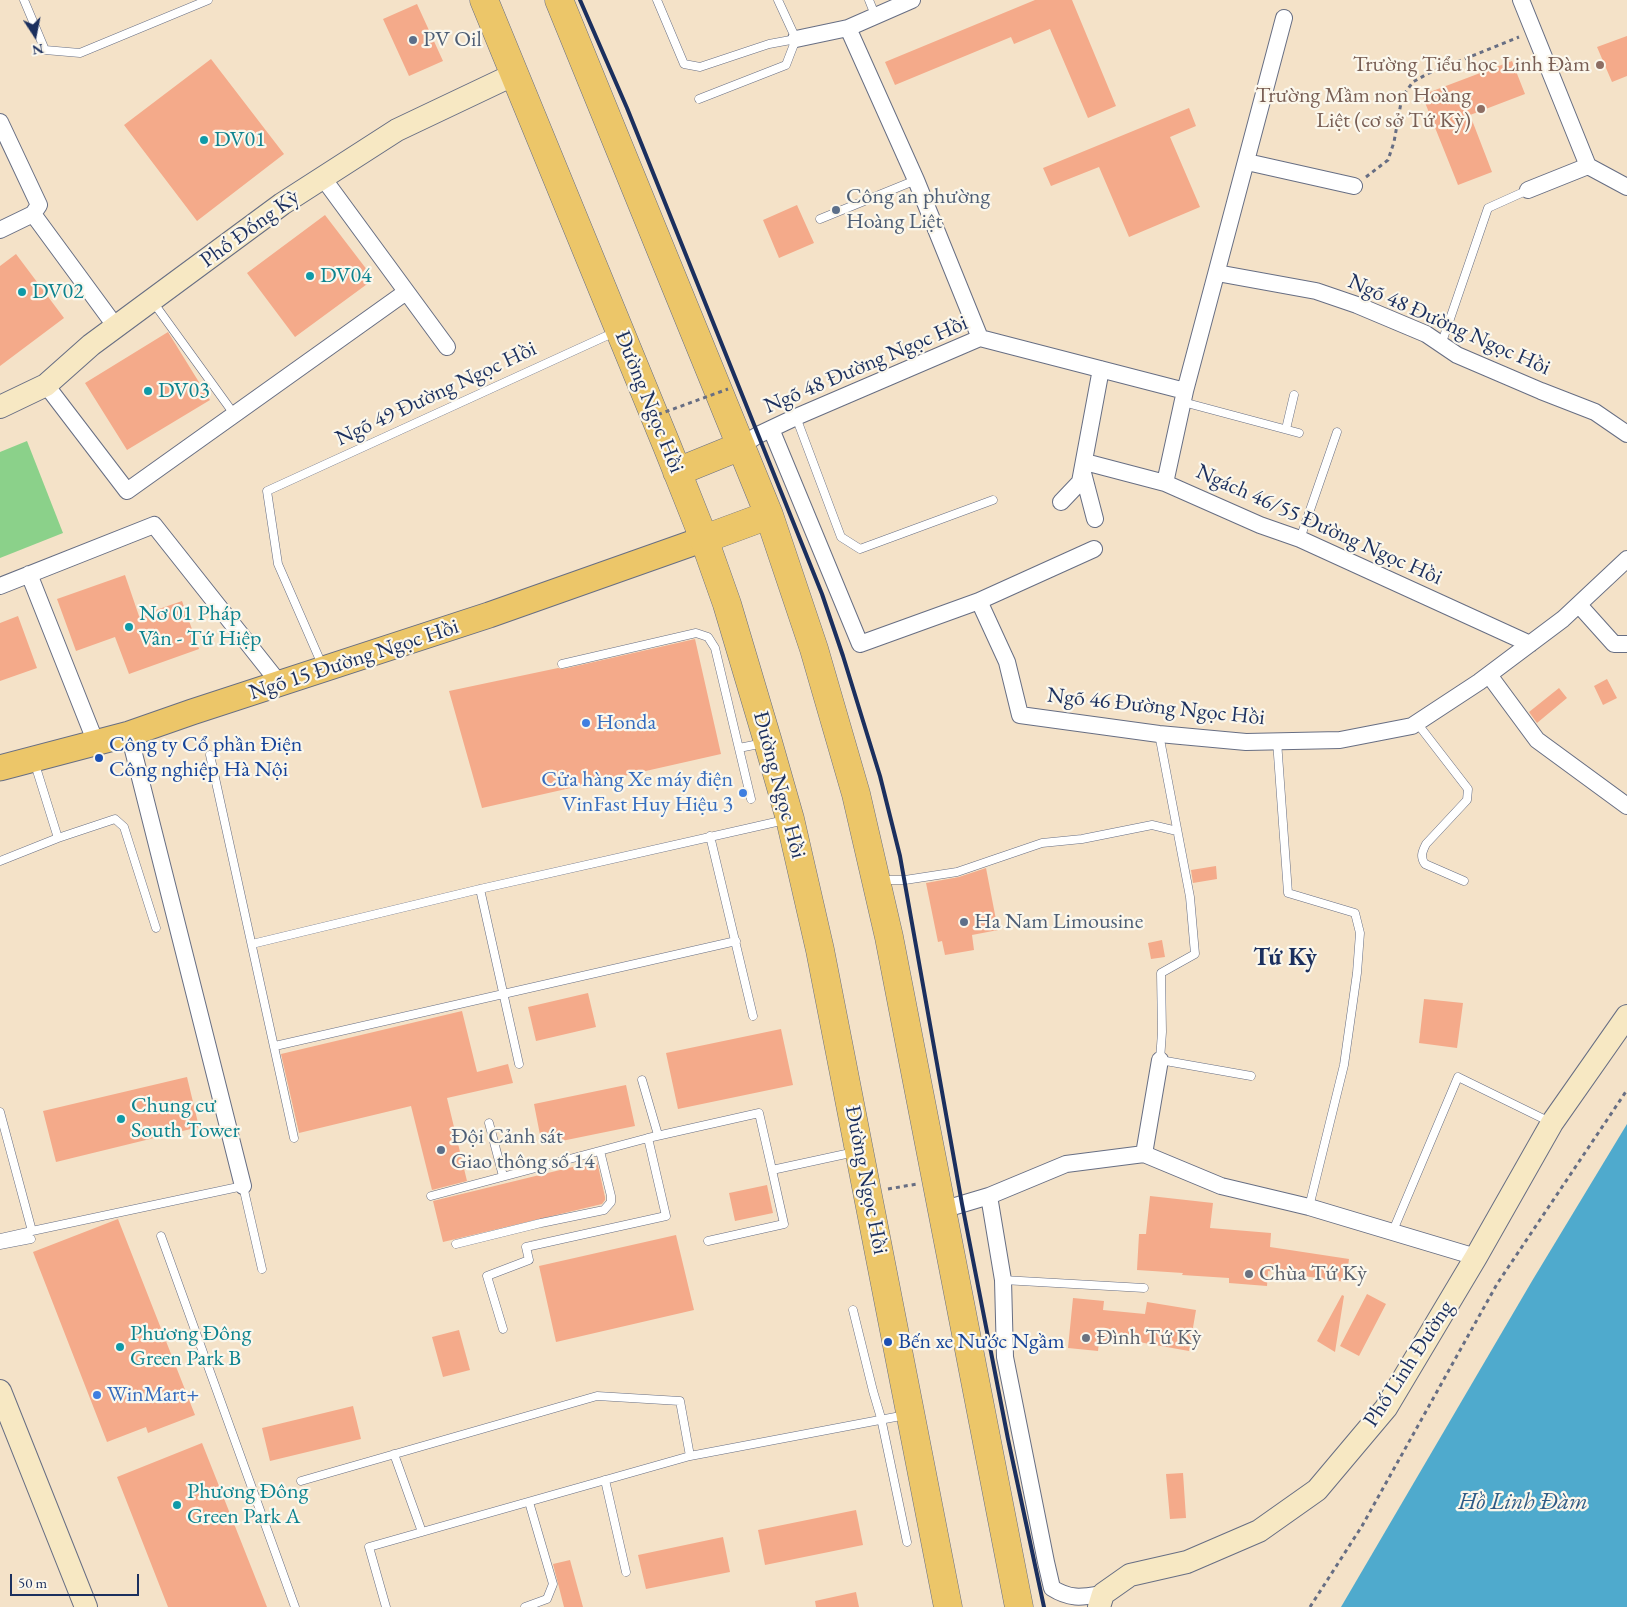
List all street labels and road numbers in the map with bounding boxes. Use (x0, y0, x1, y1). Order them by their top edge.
street label: Phố Đống Kỳ (195, 184, 305, 274)
street label: Ngõ 48 Đường Ngọc Hồi (1344, 268, 1554, 382)
street label: Ngõ 48 Đường Ngọc Hồi (760, 310, 972, 420)
street label: Đường Ngọc Hồi (608, 327, 690, 477)
street label: Ngõ 49 Đường Ngọc Hồi (331, 336, 541, 452)
street label: Ngách 46/55 Đường Ngọc Hồi (1192, 459, 1446, 591)
street label: Ngõ 15 Đường Ngọc Hồi (246, 614, 462, 706)
street label: Ngõ 46 Đường Ngọc Hồi (1046, 682, 1266, 732)
street label: Đường Ngọc Hồi (747, 709, 811, 861)
street label: Đường Ngọc Hồi (839, 1103, 893, 1257)
street label: Phố Linh Đường (1358, 1296, 1460, 1432)

